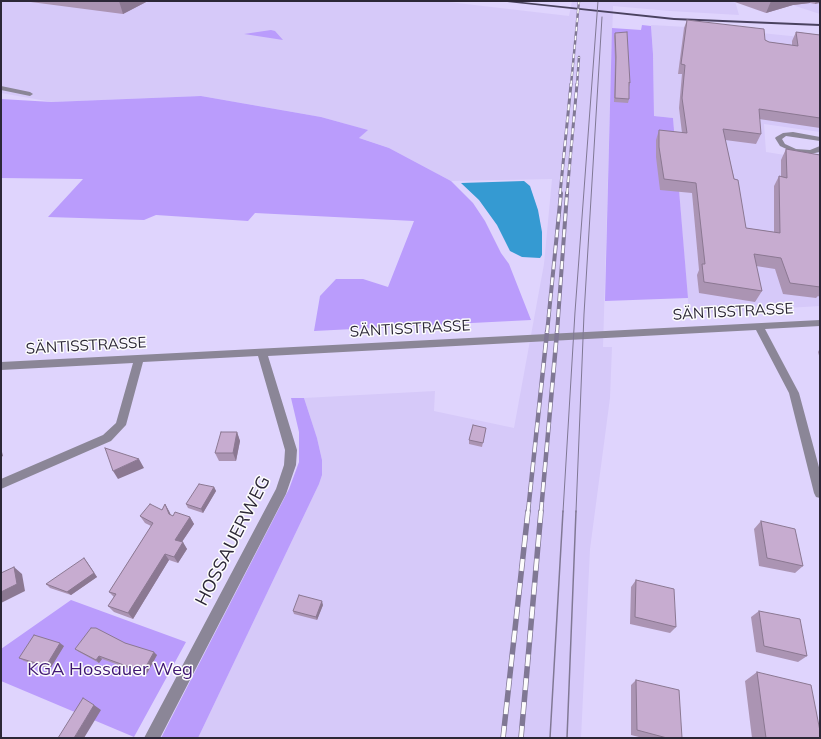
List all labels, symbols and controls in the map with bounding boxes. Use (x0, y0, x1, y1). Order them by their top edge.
street label: SÄNTISSTRASSE (672, 300, 794, 324)
street label: SÄNTISSTRASSE (349, 317, 471, 341)
street label: SÄNTISSTRASSE (25, 334, 147, 358)
street label: HOSSAUERWEG (191, 472, 275, 610)
park label: KGA Hossauer Weg (27, 659, 193, 681)

